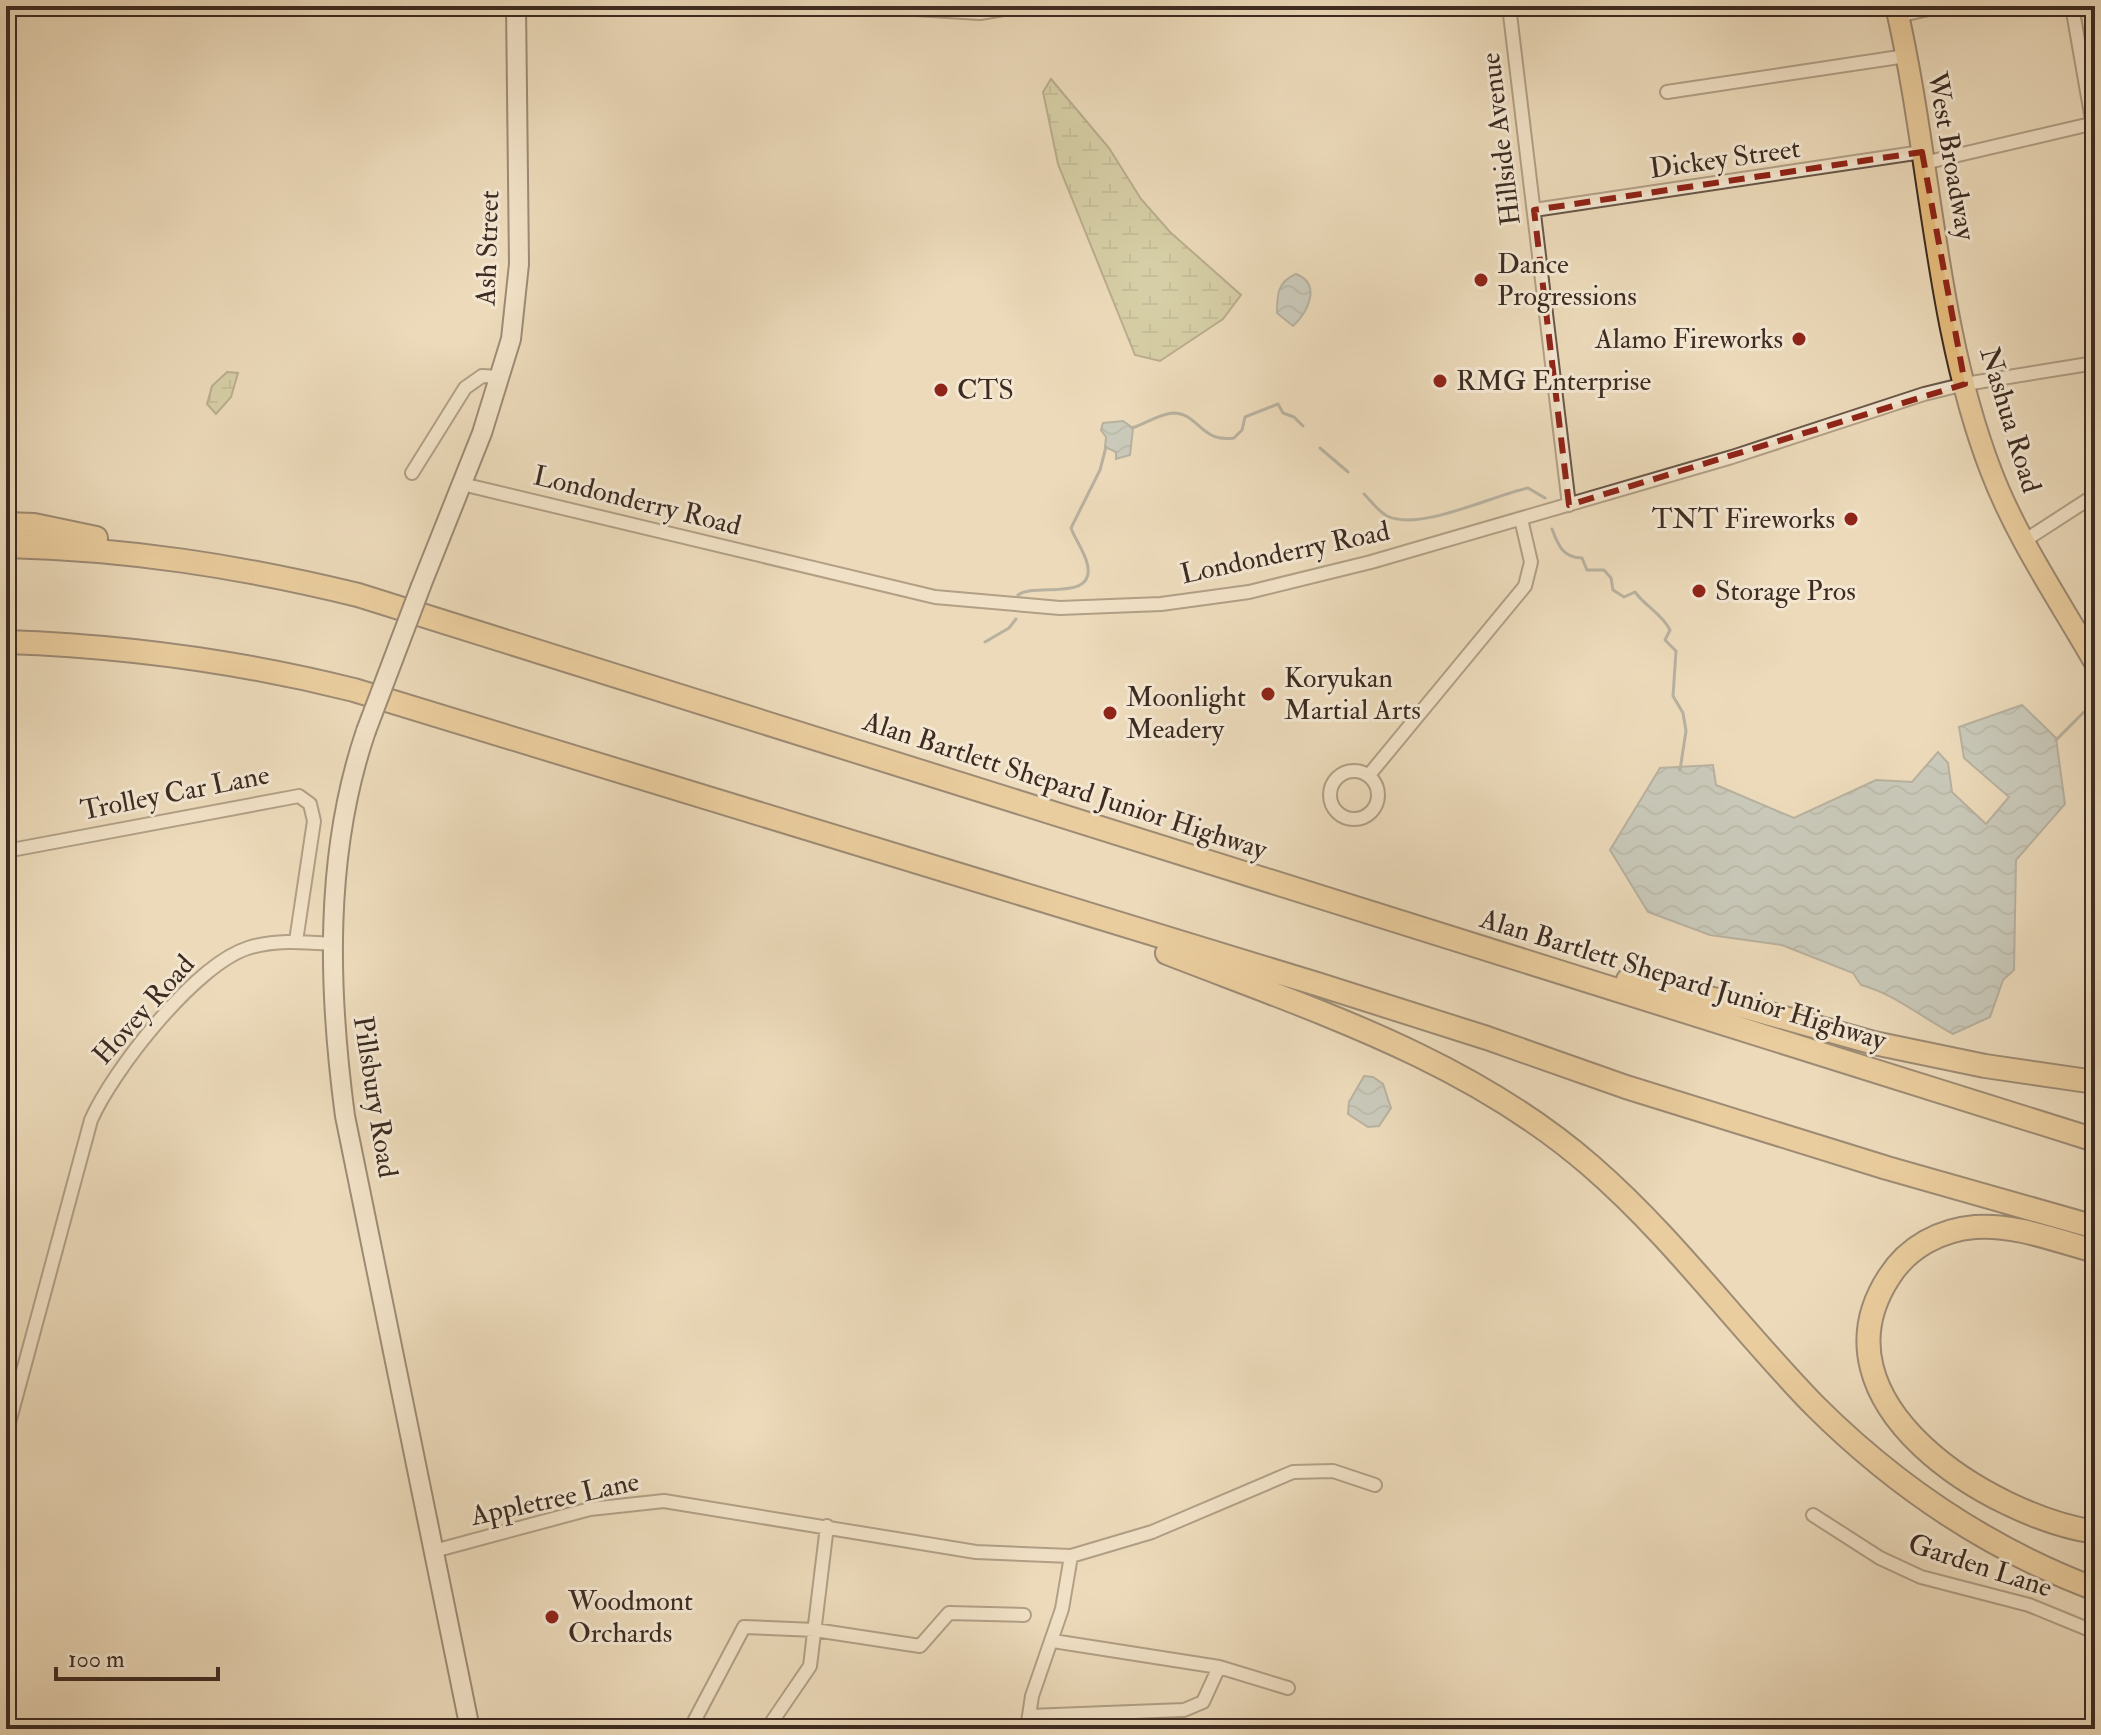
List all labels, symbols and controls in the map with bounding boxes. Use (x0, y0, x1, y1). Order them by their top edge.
street label: Hillside Avenue (1473, 50, 1529, 228)
street label: West Broadway (1919, 68, 1983, 243)
street label: Dickey Street (1647, 131, 1803, 187)
street label: Ash Street (468, 190, 508, 307)
place label: Dance Progressions (1497, 247, 1637, 314)
marker: Dance Progressions (1472, 271, 1490, 289)
place label: Alamo Fireworks (1594, 322, 1783, 357)
marker: Alamo Fireworks (1790, 330, 1808, 348)
street label: Nashua Road (1971, 343, 2049, 497)
place label: RMG Enterprise (1456, 364, 1651, 399)
marker: RMG Enterprise (1431, 372, 1449, 390)
place label: CTS (957, 373, 1014, 408)
marker: CTS (932, 381, 950, 399)
street label: Londonderry Road (529, 458, 745, 544)
place label: TNT Fireworks (1652, 502, 1835, 537)
marker: TNT Fireworks (1842, 510, 1860, 528)
street label: Londonderry Road (1177, 514, 1393, 592)
place label: Storage Pros (1715, 574, 1856, 609)
marker: Storage Pros (1690, 582, 1708, 600)
place label: Koryukan Martial Arts (1284, 661, 1421, 728)
place label: Moonlight Meadery (1126, 680, 1246, 747)
marker: Koryukan Martial Arts (1259, 685, 1277, 703)
street label: Alan Bartlett Shepard Junior Highway (858, 704, 1272, 868)
marker: Moonlight Meadery (1101, 704, 1119, 722)
street label: Trolley Car Lane (78, 757, 273, 828)
street label: Alan Bartlett Shepard Junior Highway (1475, 901, 1891, 1059)
street label: Hovey Road (85, 948, 203, 1072)
street label: Pillsbury Road (345, 1014, 405, 1180)
street label: Appletree Lane (467, 1464, 643, 1534)
street label: Garden Lane (1904, 1526, 2057, 1606)
place label: Woodmont Orchards (567, 1584, 693, 1651)
marker: Woodmont Orchards (543, 1608, 561, 1626)
scale bar (56, 1631, 218, 1681)
text: 100 m (68, 1644, 125, 1675)

